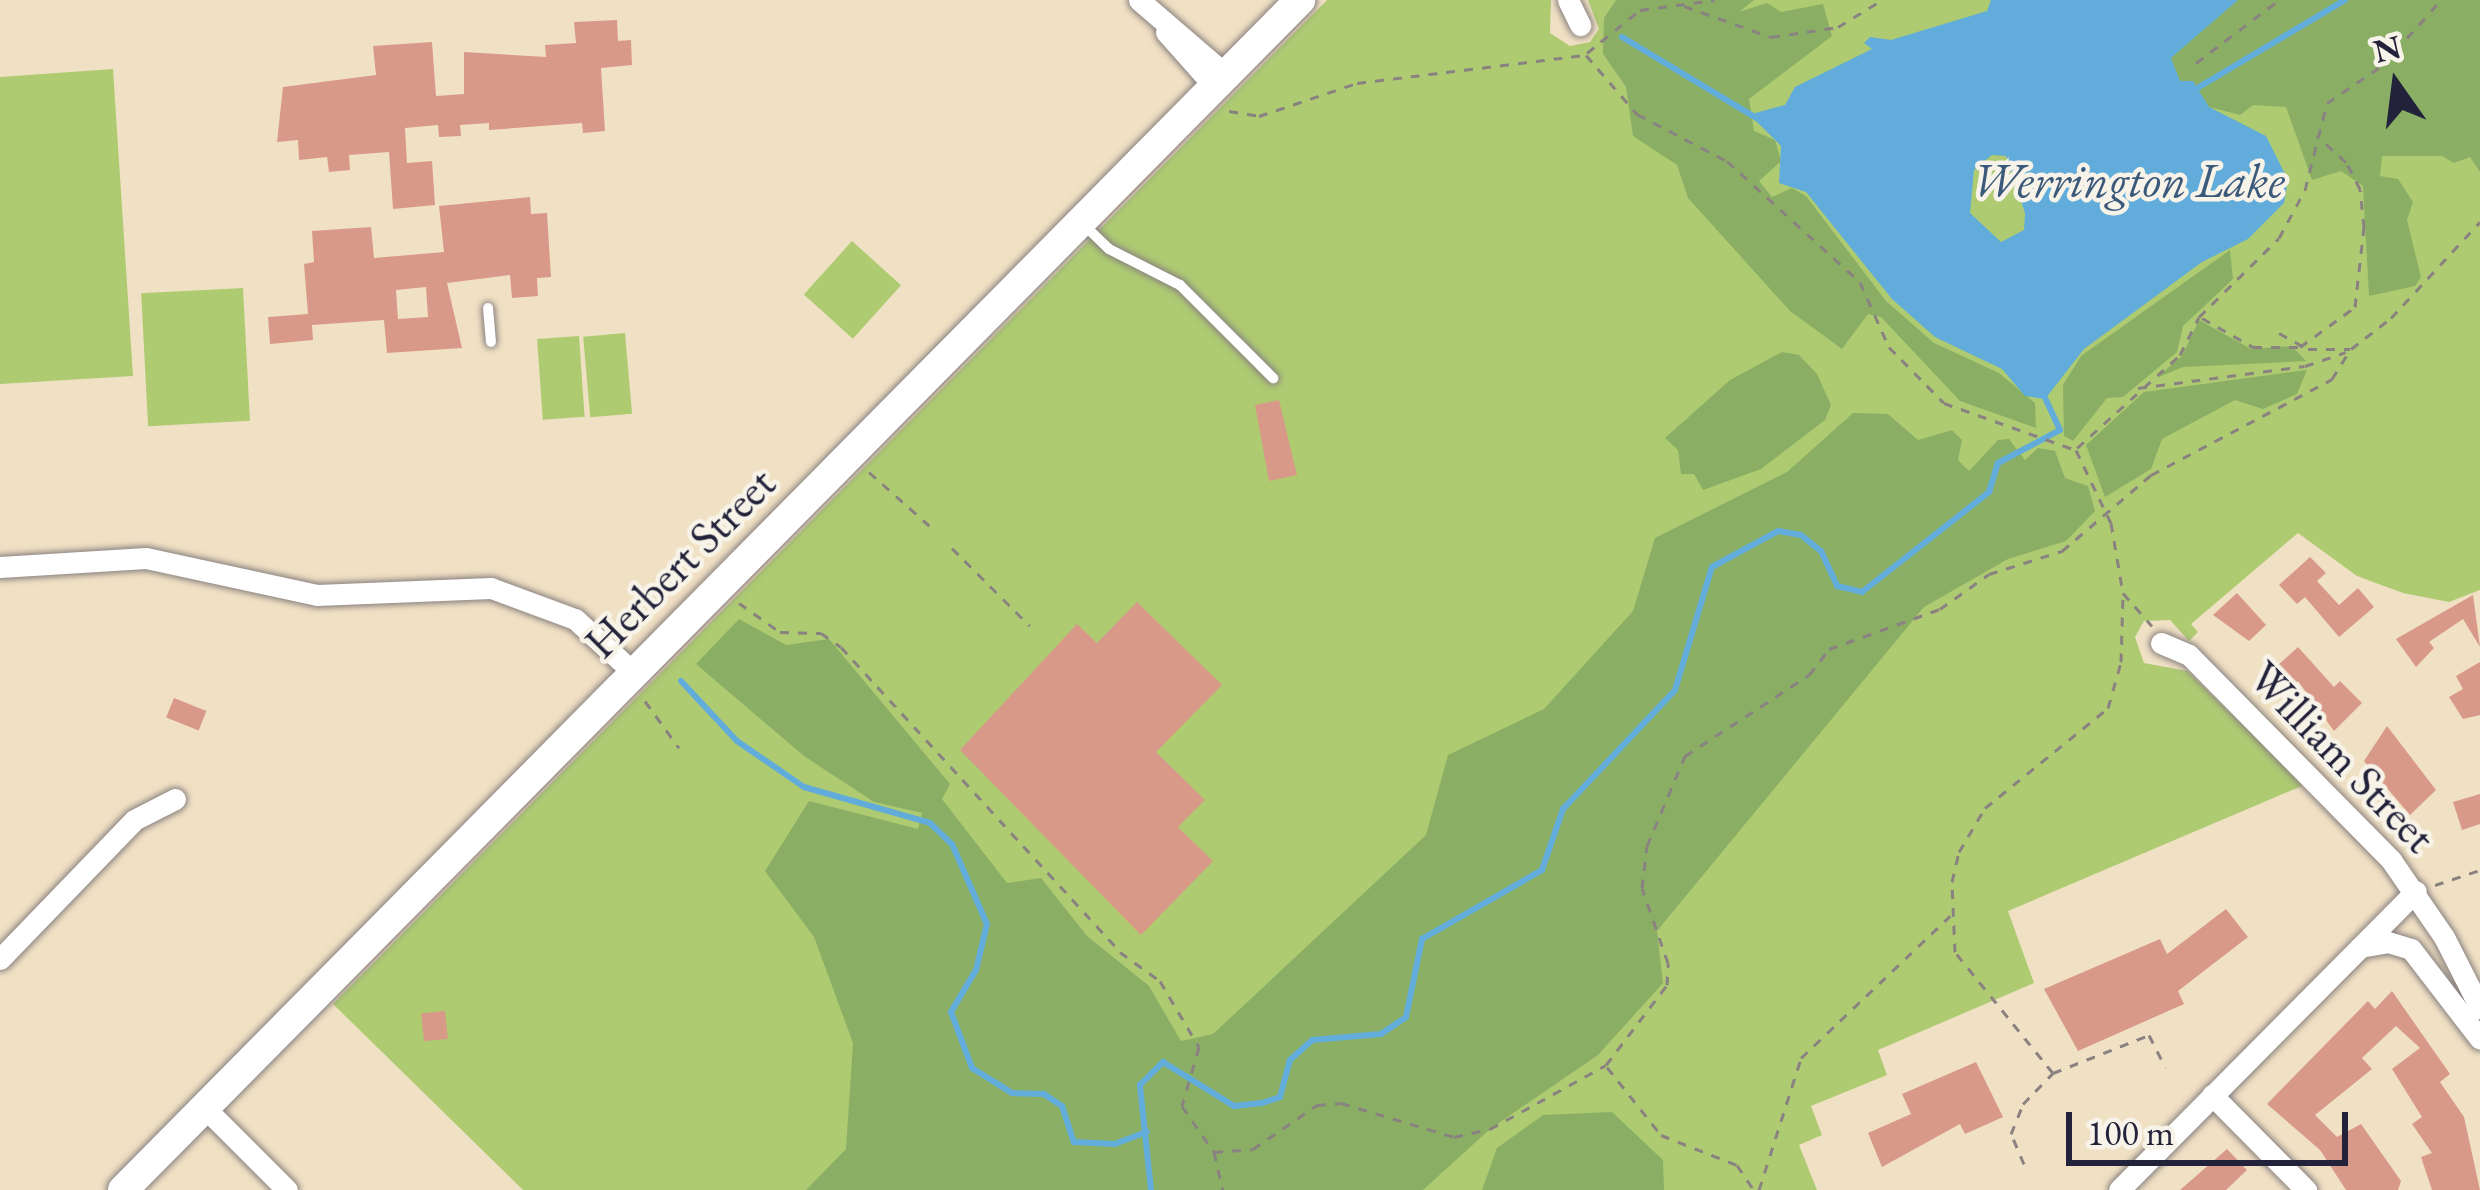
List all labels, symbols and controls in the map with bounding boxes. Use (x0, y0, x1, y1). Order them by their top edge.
north arrow (2336, 24, 2456, 144)
text: N (2369, 24, 2405, 73)
water label: Werrington Lake (1971, 152, 2285, 210)
street label: Herbert Street (574, 457, 786, 669)
street label: William Street (2238, 650, 2446, 864)
scale bar (2072, 1088, 2354, 1162)
text: 100 m (2087, 1109, 2174, 1156)

